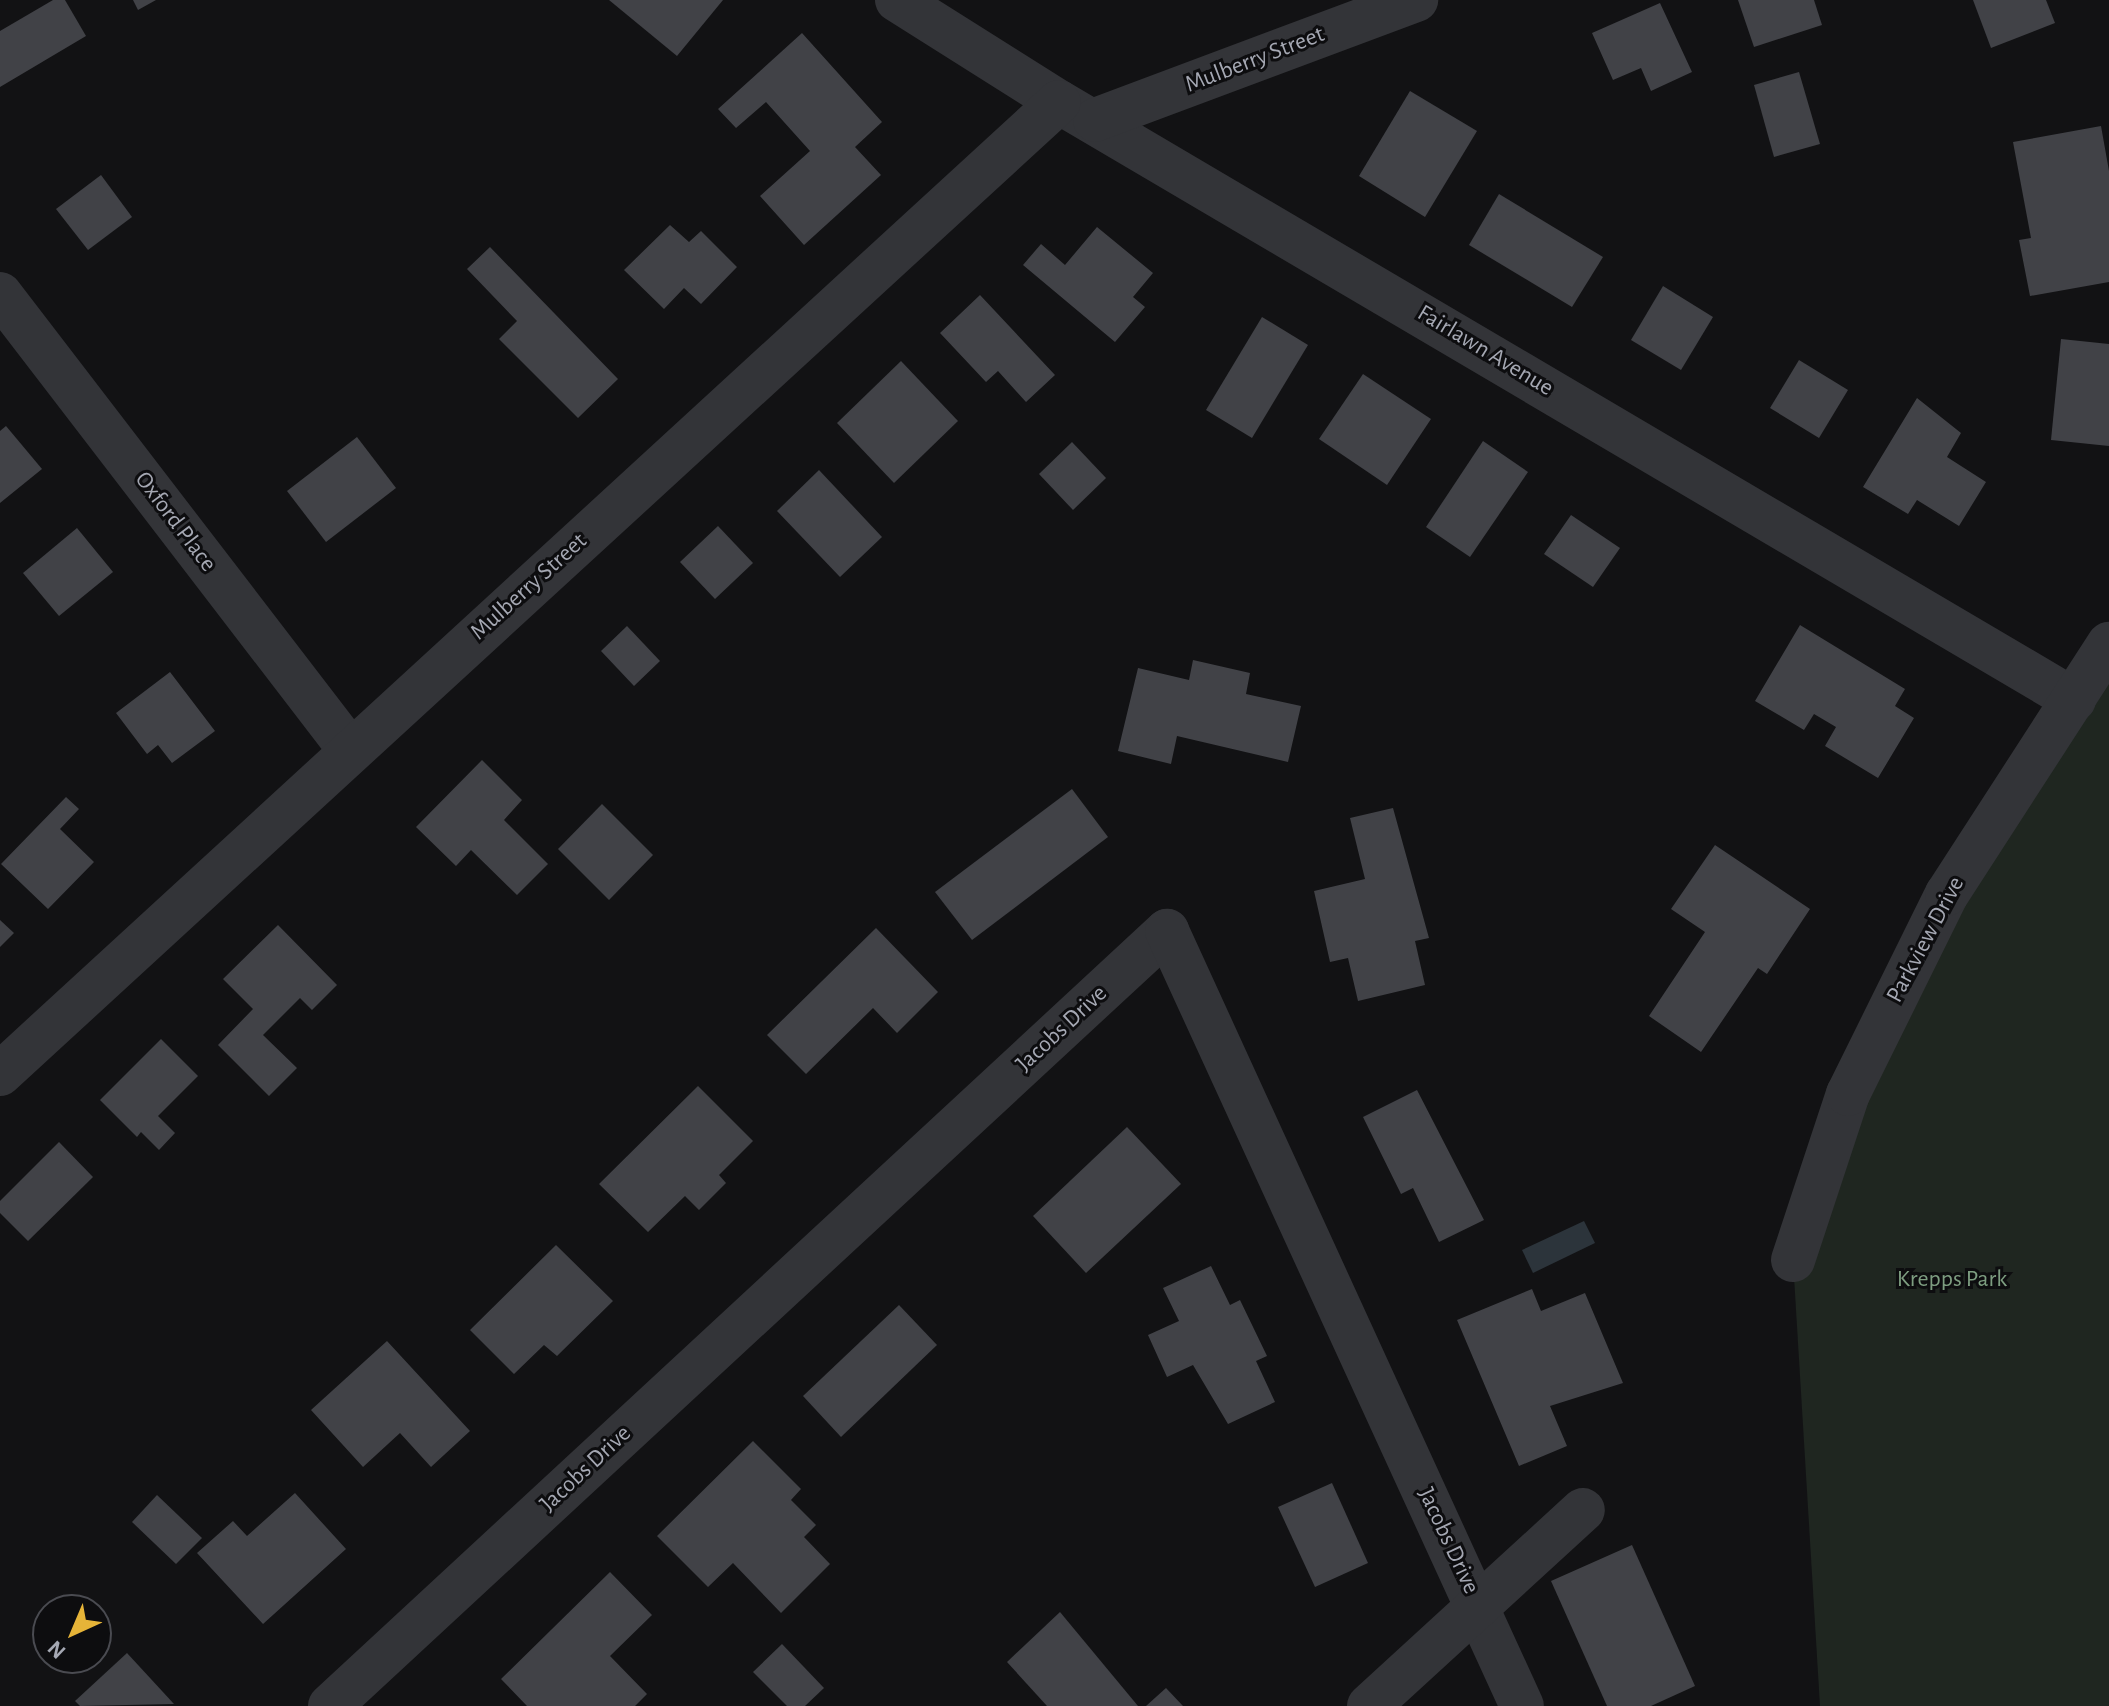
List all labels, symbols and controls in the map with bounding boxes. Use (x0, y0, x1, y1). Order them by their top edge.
street label: Mulberry Street (1181, 20, 1329, 100)
street label: Fairlawn Avenue (1412, 299, 1558, 403)
street label: Oxford Place (128, 466, 222, 578)
street label: Mulberry Street (465, 527, 593, 647)
street label: Parkview Drive (1881, 872, 1971, 1008)
street label: Jacobs Drive (1010, 980, 1114, 1078)
park label: Krepps Park (1897, 1266, 2007, 1294)
street label: Jacobs Drive (534, 1420, 638, 1518)
street label: Jacobs Drive (1411, 1483, 1485, 1599)
north arrow (32, 1594, 112, 1674)
text: N (44, 1637, 70, 1663)

